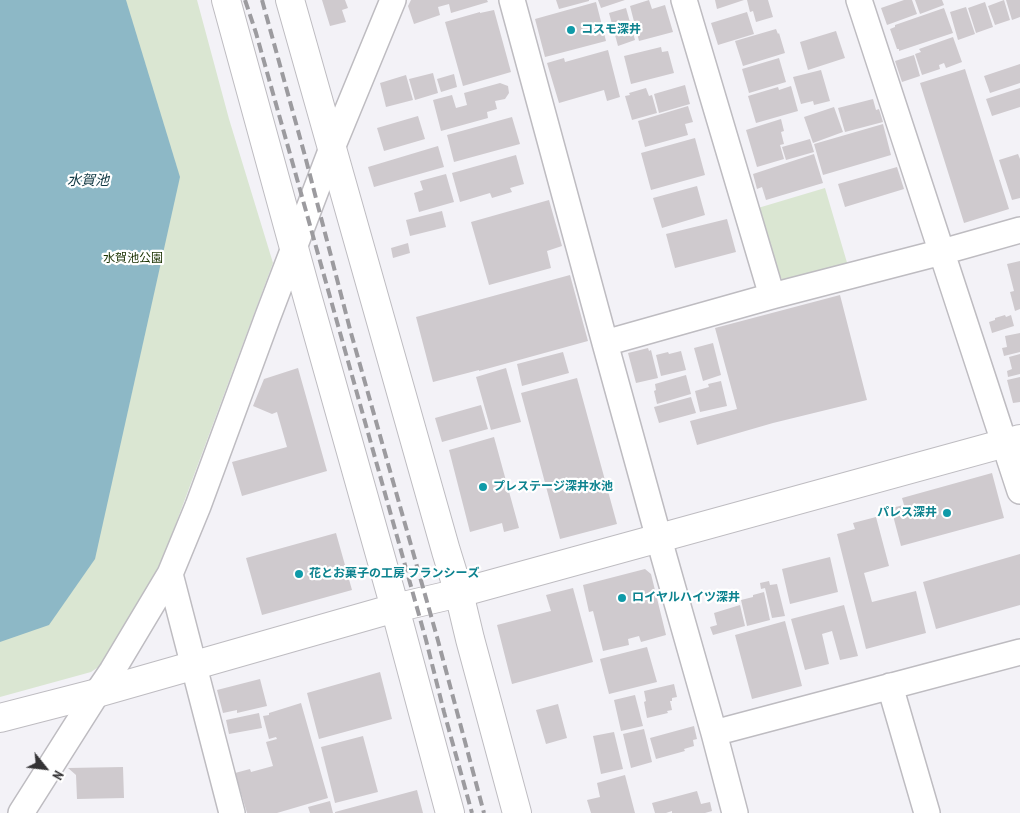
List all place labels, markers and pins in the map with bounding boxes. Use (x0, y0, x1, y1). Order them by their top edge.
place label: コスモ深井 (581, 23, 641, 37)
marker: コスモ深井 (565, 24, 577, 36)
place label: プレステージ深井水池 (493, 480, 613, 494)
marker: プレステージ深井水池 (477, 481, 489, 493)
place label: パレス深井 (877, 506, 937, 520)
marker: パレス深井 (941, 507, 953, 519)
place label: 花とお菓子の工房 フランシーズ (309, 567, 479, 581)
marker: 花とお菓子の工房 フランシーズ (293, 568, 305, 580)
place label: ロイヤルハイツ深井 (632, 591, 740, 605)
marker: ロイヤルハイツ深井 (616, 592, 628, 604)

